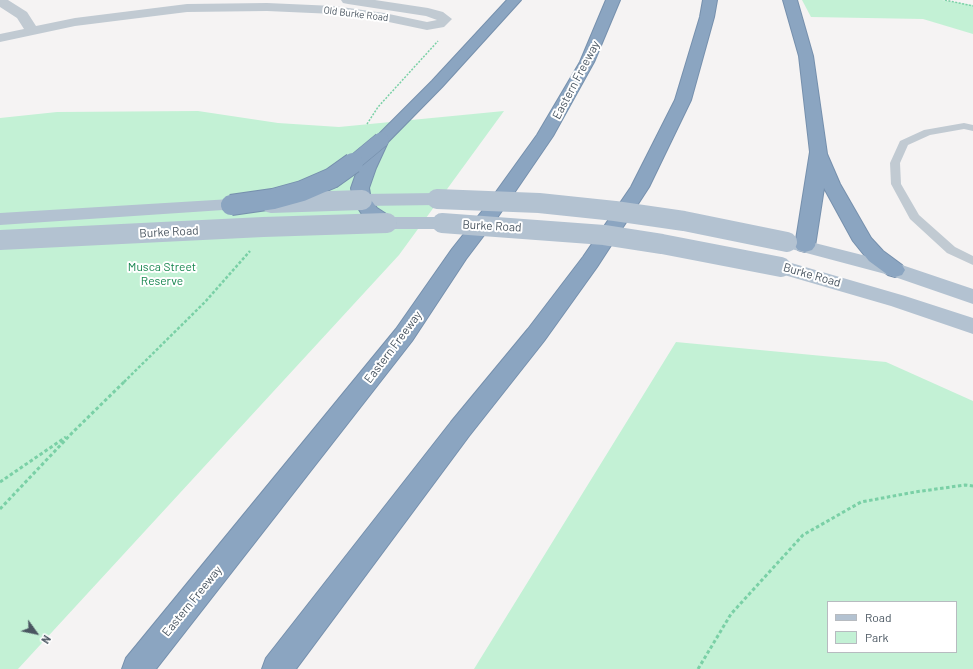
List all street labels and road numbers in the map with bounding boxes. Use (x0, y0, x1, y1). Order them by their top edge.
street label: Old Burke Road (323, 4, 389, 24)
street label: Eastern Freeway (549, 38, 603, 122)
street label: Burke Road (462, 217, 522, 235)
street label: Burke Road (139, 223, 199, 241)
street label: Burke Road (782, 260, 842, 290)
street label: Eastern Freeway (361, 308, 425, 386)
street label: Eastern Freeway (159, 563, 225, 639)

